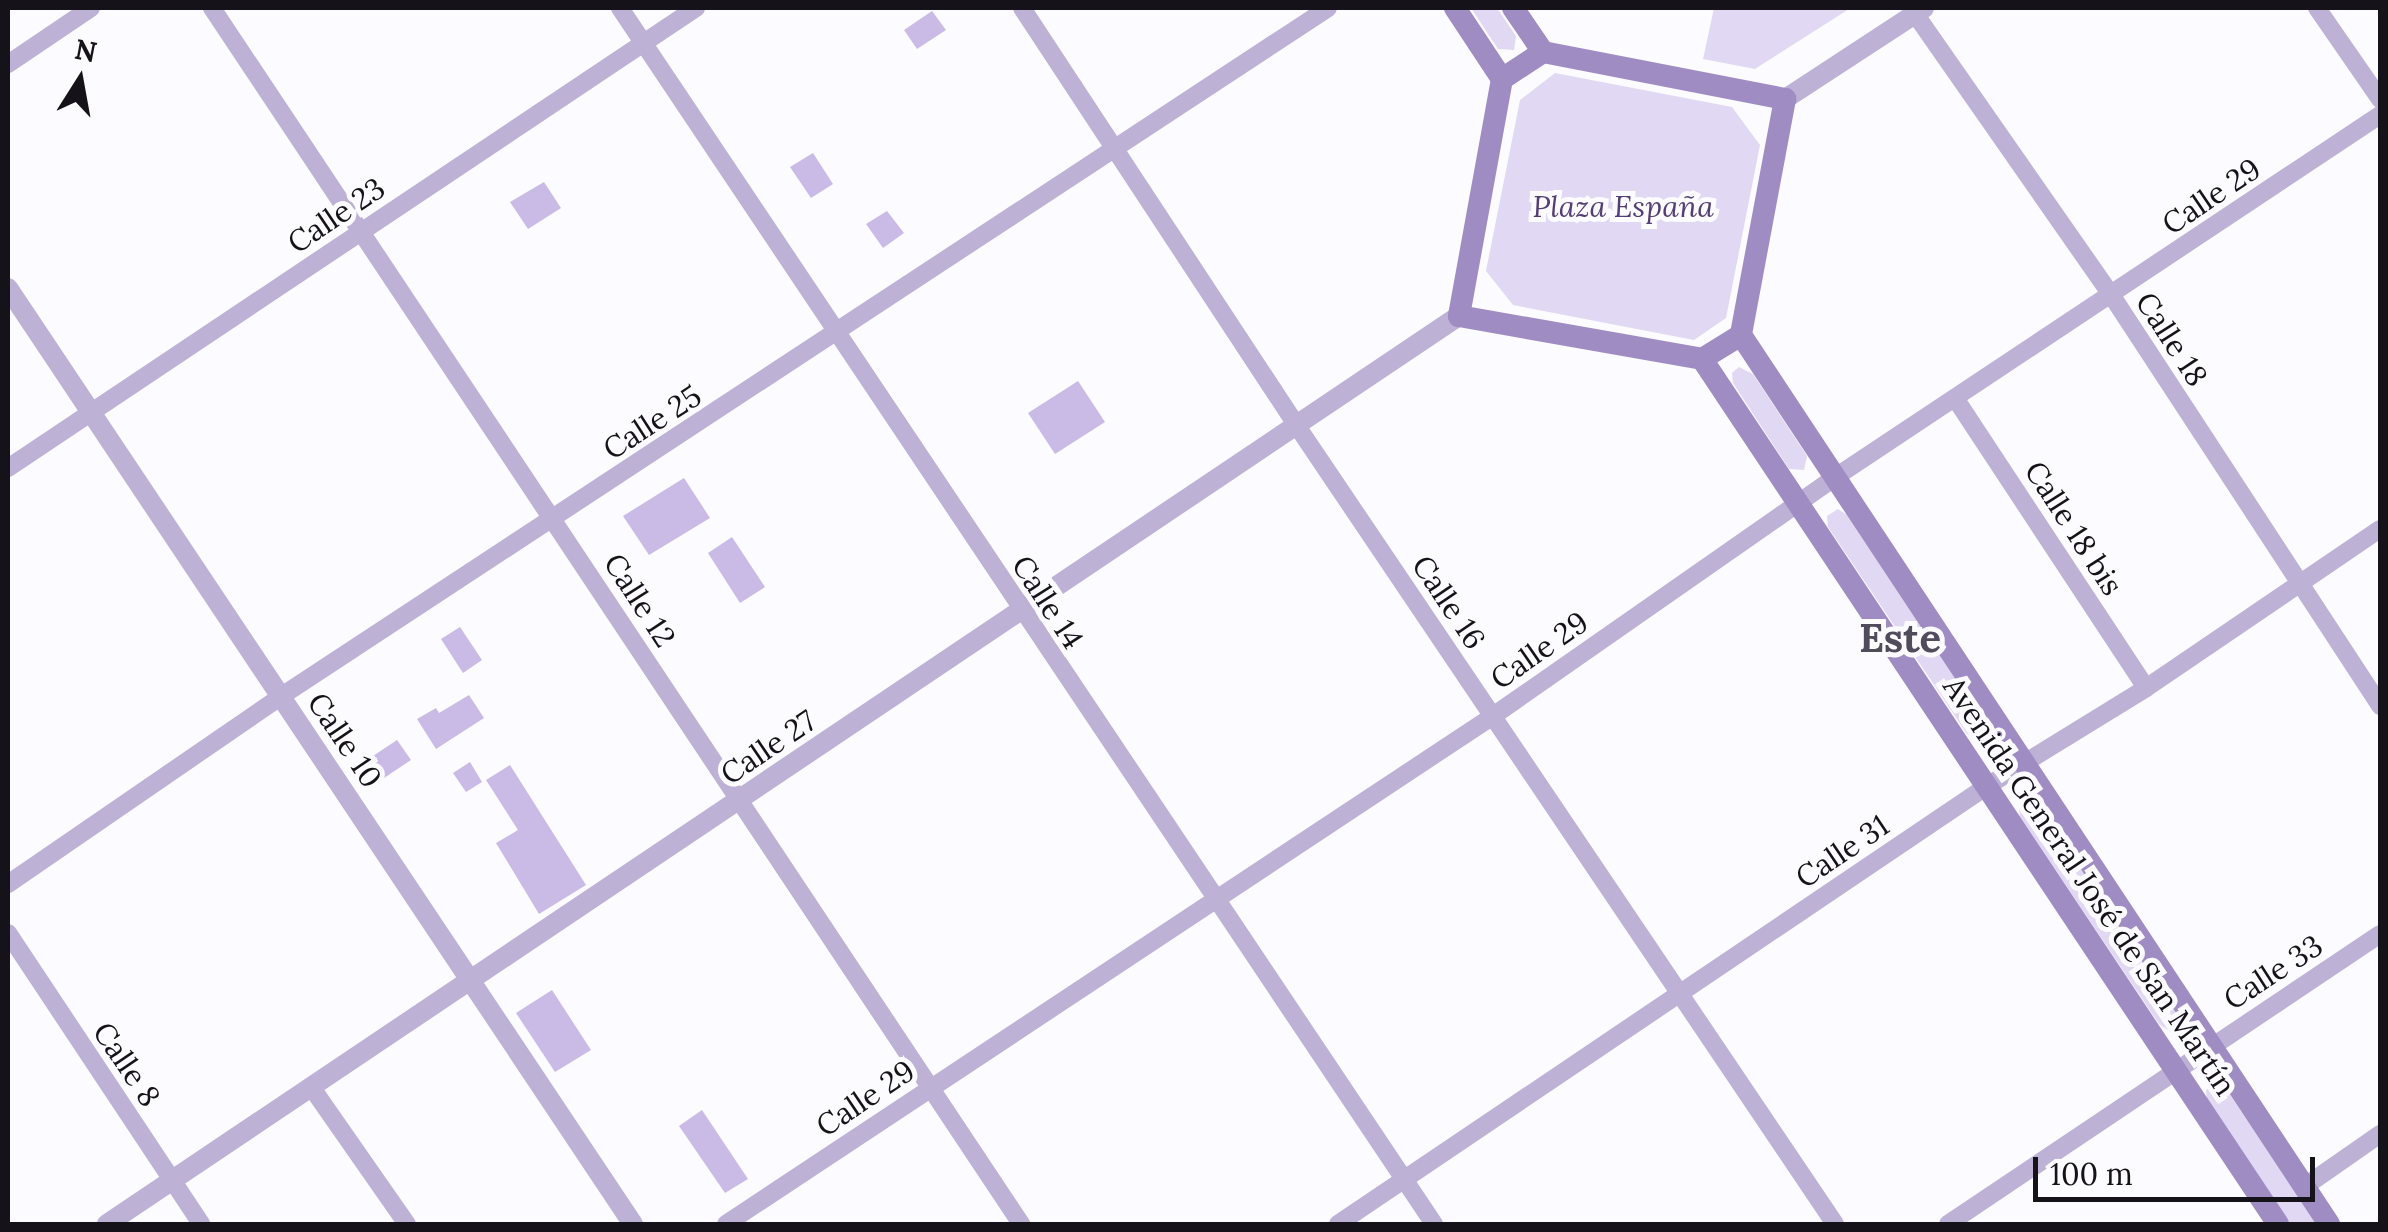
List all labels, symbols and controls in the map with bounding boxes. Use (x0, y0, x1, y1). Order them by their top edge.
north arrow (30, 30, 130, 130)
text: N (72, 31, 100, 70)
street label: Calle 29 (2155, 150, 2267, 242)
street label: Calle 23 (281, 170, 391, 260)
park label: Plaza España (1532, 188, 1714, 224)
street label: Calle 18 (2128, 285, 2216, 393)
street label: Calle 25 (596, 377, 708, 467)
street label: Calle 18 bis (2017, 454, 2131, 602)
street label: Calle 12 (597, 547, 683, 653)
street label: Calle 16 (1405, 548, 1493, 656)
street label: Calle 14 (1005, 549, 1091, 655)
street label: Calle 29 (1483, 604, 1595, 696)
district label: Este (1859, 614, 1941, 662)
street label: Avenida General José de San Martín (1936, 670, 2244, 1102)
street label: Calle 10 (300, 686, 390, 794)
street label: Calle 27 (714, 702, 822, 792)
street label: Calle 31 (1789, 807, 1895, 895)
street label: Calle 33 (2217, 927, 2329, 1017)
street label: Calle 8 (86, 1015, 168, 1113)
street label: Calle 29 (809, 1052, 921, 1144)
scale bar (2038, 1137, 2320, 1199)
text: 100 m (2050, 1155, 2133, 1193)

